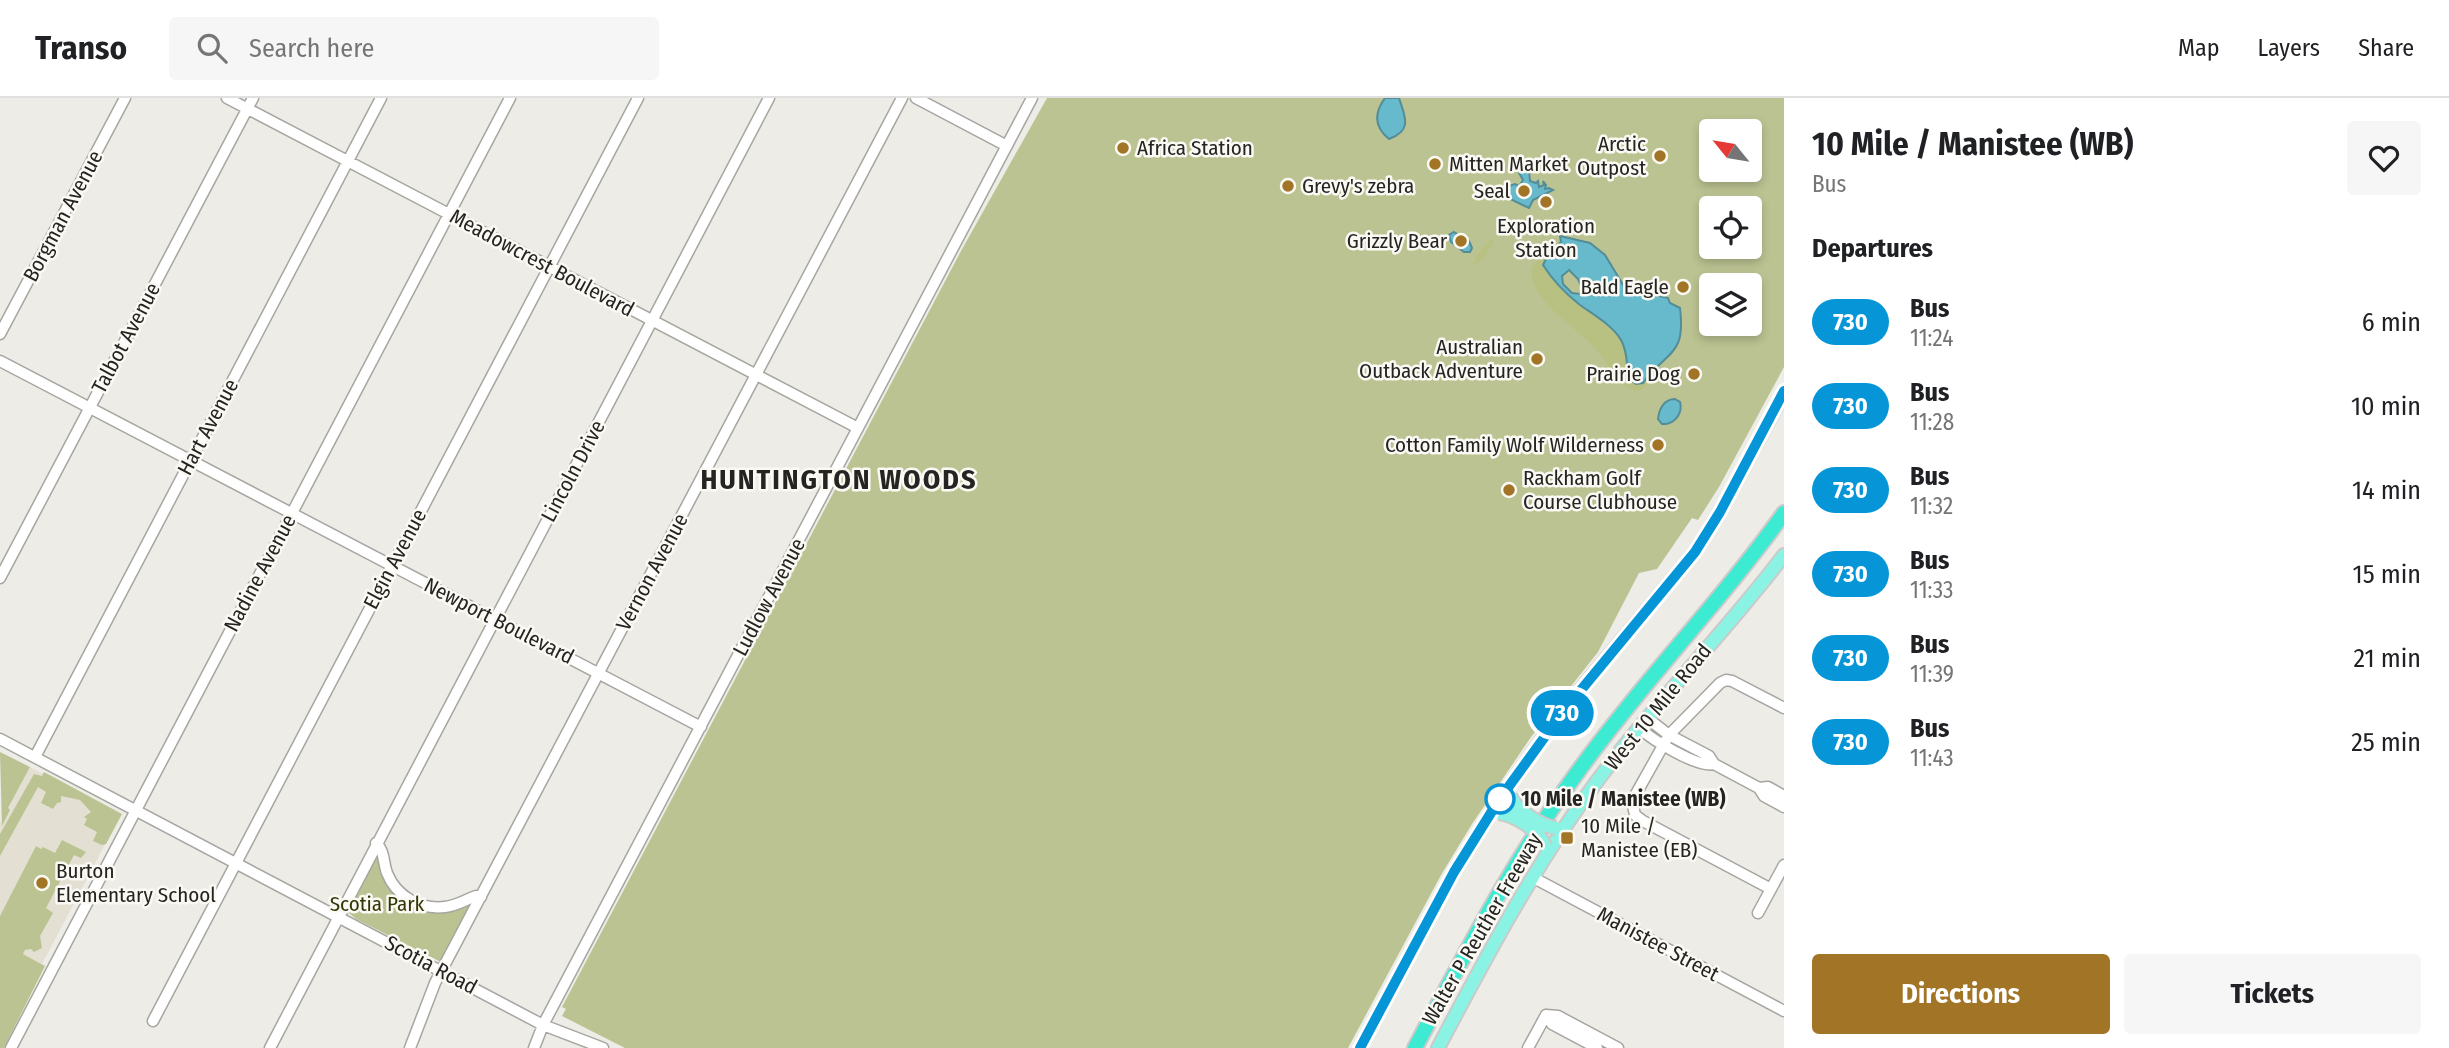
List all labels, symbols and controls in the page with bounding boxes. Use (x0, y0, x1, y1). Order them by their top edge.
search box (169, 17, 659, 80)
text: Transo (35, 28, 127, 68)
icon: search (193, 29, 231, 67)
text: Search here (249, 33, 374, 64)
text: Map (2178, 34, 2220, 62)
text: Layers (2258, 34, 2320, 62)
text: Share (2358, 34, 2414, 62)
north arrow (1699, 119, 1762, 182)
map controls (1699, 119, 1762, 336)
button: heart (2347, 121, 2421, 195)
text: 10 Mile / Manistee (WB) (1812, 124, 2133, 164)
place label: Arctic Outpost (1577, 131, 1646, 181)
place label: Africa Station (1137, 135, 1253, 161)
marker: Africa Station (1115, 140, 1131, 156)
street label: Borgman Avenue (17, 146, 109, 286)
marker: Arctic Outpost (1652, 148, 1668, 164)
place label: Mitten Market (1449, 151, 1569, 177)
marker: Mitten Market (1427, 156, 1443, 172)
text: Bus (1812, 170, 1846, 198)
place label: Grevy's zebra (1302, 173, 1414, 199)
marker: Grevy's zebra (1280, 178, 1296, 194)
place label: Seal (1474, 178, 1510, 204)
marker: Seal (1516, 183, 1532, 199)
marker: Exploration Station (1538, 194, 1554, 210)
button: locate (1699, 196, 1762, 259)
street label: Meadowcrest Boulevard (445, 203, 639, 323)
place label: Exploration Station (1497, 213, 1595, 263)
place label: Grizzly Bear (1347, 228, 1448, 254)
marker: Grizzly Bear (1453, 233, 1469, 249)
text: Departures (1812, 233, 1933, 264)
button: layers (1699, 273, 1762, 336)
place label: Bald Eagle (1580, 274, 1669, 300)
street label: Talbot Avenue (86, 278, 166, 398)
marker: Bald Eagle (1675, 279, 1691, 295)
text: Bus (1910, 293, 1949, 324)
text: 6 min (2362, 307, 2421, 338)
text: 730 (1833, 308, 1868, 336)
text: 11:24 (1910, 324, 1953, 352)
place label: Australian Outback Adventure (1359, 334, 1523, 384)
marker: Australian Outback Adventure (1529, 351, 1545, 367)
place label: Prairie Dog (1586, 361, 1680, 387)
marker: Prairie Dog (1686, 366, 1702, 382)
street label: Hart Avenue (172, 374, 244, 480)
text: Bus (1910, 377, 1949, 408)
text: 10 min (2351, 391, 2421, 422)
text: 730 (1833, 392, 1868, 420)
text: 11:28 (1910, 408, 1954, 436)
street label: Lincoln Drive (535, 416, 611, 526)
place label: Cotton Family Wolf Wilderness (1385, 432, 1644, 458)
marker: Cotton Family Wolf Wilderness (1650, 437, 1666, 453)
text: Bus (1910, 461, 1949, 492)
district label: HUNTINGTON WOODS (700, 463, 978, 496)
place label: Rackham Golf Course Clubhouse (1523, 465, 1677, 515)
text: 14 min (2352, 475, 2421, 506)
text: 730 (1833, 476, 1868, 504)
marker: Rackham Golf Course Clubhouse (1501, 482, 1517, 498)
text: 11:32 (1910, 492, 1953, 520)
street label: Elgin Avenue (358, 505, 432, 613)
street label: Vernon Avenue (610, 509, 694, 635)
street label: Nadine Avenue (218, 510, 302, 636)
street label: Ludlow Avenue (727, 534, 811, 660)
text: Bus (1910, 545, 1949, 576)
text: 15 min (2353, 559, 2421, 590)
text: 730 (1833, 560, 1868, 588)
street label: Newport Boulevard (420, 572, 578, 670)
text: 11:33 (1910, 576, 1953, 604)
text: Bus (1910, 629, 1949, 660)
street label: West 10 Mile Road (1599, 638, 1717, 776)
text: 21 min (2354, 643, 2421, 674)
text: 730 (1833, 644, 1868, 672)
text: 11:39 (1910, 660, 1954, 688)
line badge: 730 (1522, 690, 1602, 736)
text: 730 (1545, 699, 1579, 727)
text: Bus (1910, 713, 1949, 744)
text: 25 min (2351, 727, 2421, 758)
text: 730 (1833, 728, 1868, 756)
text: 11:43 (1910, 744, 1954, 772)
marker: 10 Mile / Manistee (WB) (1485, 784, 1515, 814)
place label: 10 Mile / Manistee (WB) (1521, 786, 1726, 812)
place label: 10 Mile / Manistee (EB) (1581, 813, 1698, 863)
street label: Walter P Reuther Freeway (1416, 828, 1548, 1030)
marker: 10 Mile / Manistee (EB) (1559, 830, 1575, 846)
place label: Burton Elementary School (56, 858, 216, 908)
marker: Burton Elementary School (34, 875, 50, 891)
park label: Scotia Park (330, 891, 425, 917)
street label: Manistee Street (1593, 901, 1724, 987)
street label: Scotia Road (380, 930, 482, 1000)
button: Directions (1812, 954, 2110, 1034)
button: Tickets (2124, 954, 2421, 1034)

